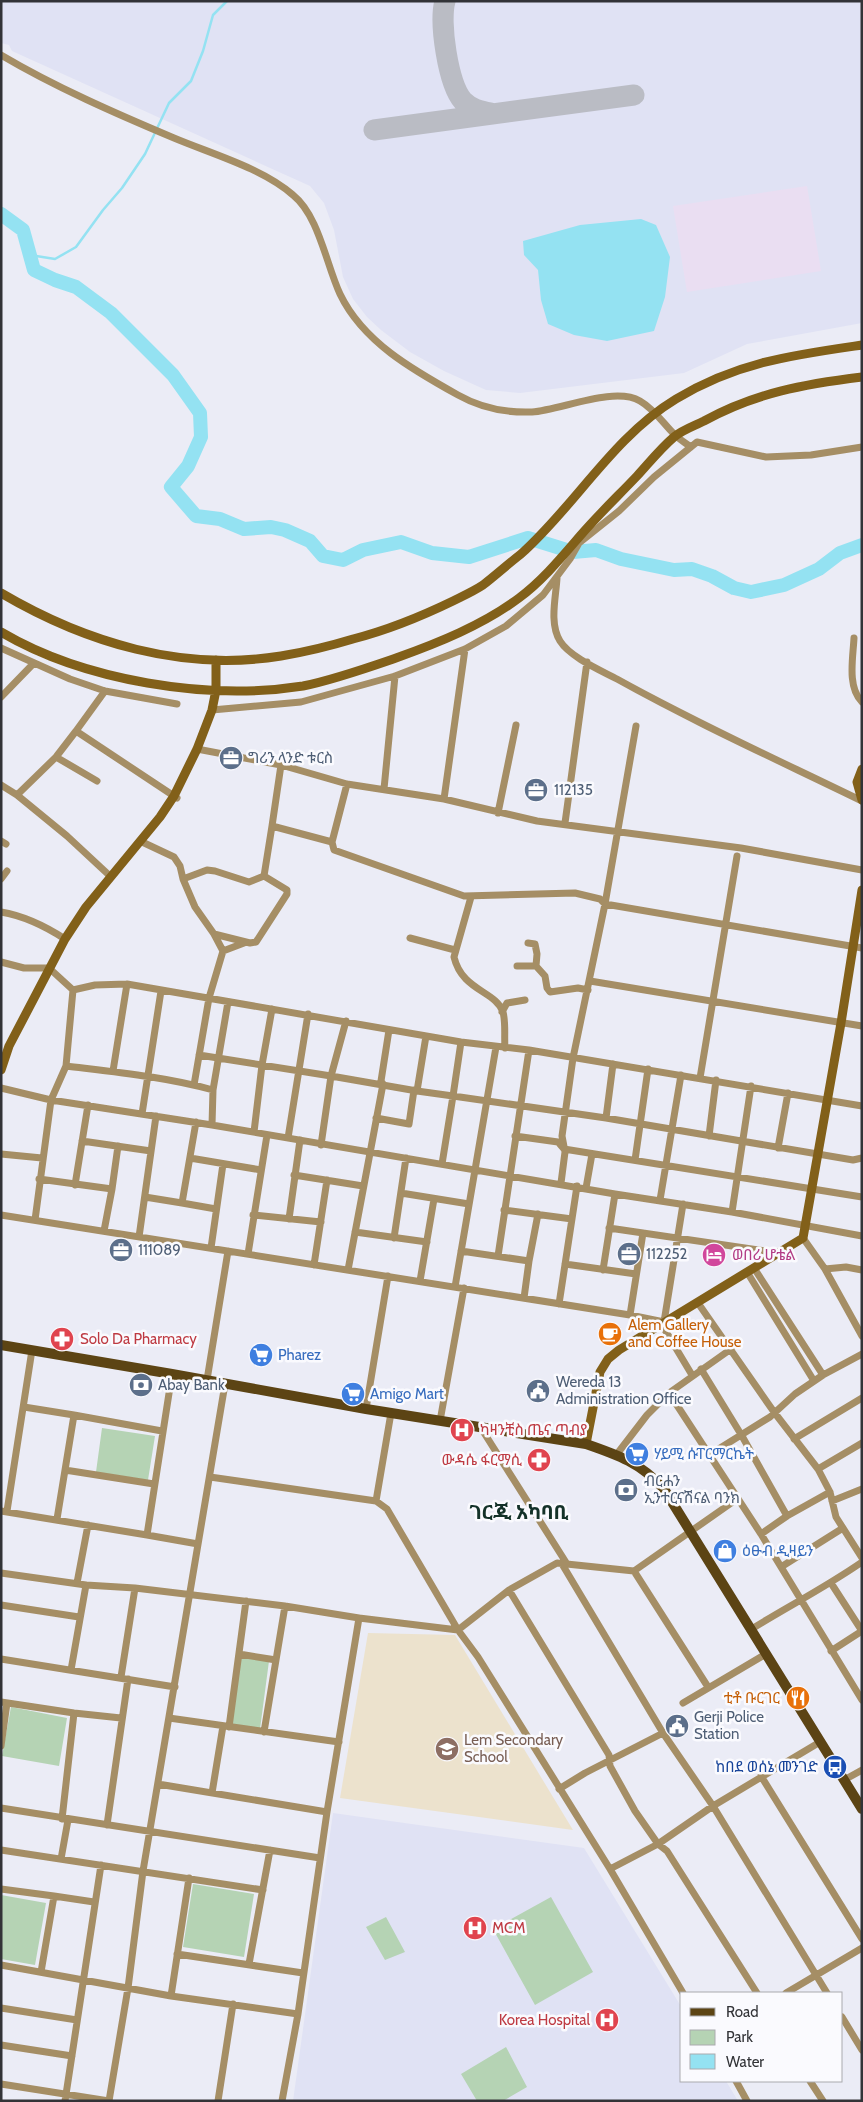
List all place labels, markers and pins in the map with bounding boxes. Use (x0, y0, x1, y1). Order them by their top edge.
office icon: ግሪን ላንድ ቱርስ (218, 745, 244, 771)
place label: ግሪን ላንድ ቱርስ (248, 749, 333, 767)
office icon: 112135 (523, 777, 549, 803)
place label: 112135 (554, 781, 593, 799)
office icon: 111089 (108, 1237, 134, 1263)
place label: 111089 (138, 1241, 181, 1259)
office icon: 112252 (616, 1241, 642, 1267)
hotel icon: ወበሪ ሆቴል (701, 1242, 727, 1268)
place label: 112252 (646, 1245, 688, 1263)
place label: ወበሪ ሆቴል (732, 1246, 796, 1264)
place label: Alem Gallery and Coffee House (628, 1316, 742, 1351)
cafe icon: Alem Gallery and Coffee House (597, 1321, 623, 1347)
pharmacy icon: Solo Da Pharmacy (49, 1326, 75, 1352)
place label: Solo Da Pharmacy (80, 1330, 197, 1348)
supermarket icon: Pharez (248, 1342, 274, 1368)
place label: Pharez (278, 1346, 321, 1364)
bank icon: Abay Bank (128, 1372, 154, 1398)
place label: Wereda 13 Administration Office (556, 1373, 692, 1408)
place label: Abay Bank (158, 1376, 225, 1394)
public building icon: Wereda 13 Administration Office (525, 1378, 551, 1404)
supermarket icon: Amigo Mart (340, 1381, 366, 1407)
place label: Amigo Mart (370, 1385, 444, 1403)
hospital icon: ካዛንቺስ ጤና ጣብያ (449, 1417, 475, 1443)
place label: ካዛንቺስ ጤና ጣብያ (480, 1421, 587, 1439)
supermarket icon: ሃይሚ ሱፐርማርኬት (624, 1441, 650, 1467)
place label: ሃይሚ ሱፐርማርኬት (654, 1445, 754, 1463)
pharmacy icon: ውዳሴ ፋርማሲ (526, 1447, 552, 1473)
place label: ውዳሴ ፋርማሲ (441, 1451, 522, 1469)
place label: ብርሐን ኢንተርናሽናል ባንክ (644, 1472, 740, 1507)
bank icon: ብርሐን ኢንተርናሽናል ባንክ (613, 1477, 639, 1503)
shop icon: ዕፁብ ዲዛይን (712, 1538, 738, 1564)
place label: ዕፁብ ዲዛይን (742, 1542, 813, 1560)
restaurant icon: ቲቶ ቡርገር (785, 1685, 811, 1711)
place label: ቲቶ ቡርገር (724, 1689, 780, 1707)
place label: Gerji Police Station (694, 1708, 764, 1743)
public building icon: Gerji Police Station (664, 1713, 690, 1739)
place label: Lem Secondary School (464, 1731, 564, 1766)
school or university icon: Lem Secondary School (434, 1736, 460, 1762)
bus stop icon: ከበደ ወሰኔ መንገድ (822, 1754, 848, 1780)
place label: ከበደ ወሰኔ መንገድ (715, 1758, 818, 1776)
hospital icon: MCM (462, 1915, 488, 1941)
place label: MCM (492, 1919, 526, 1937)
hospital icon: Korea Hospital (594, 2007, 620, 2033)
place label: Korea Hospital (499, 2011, 590, 2029)

